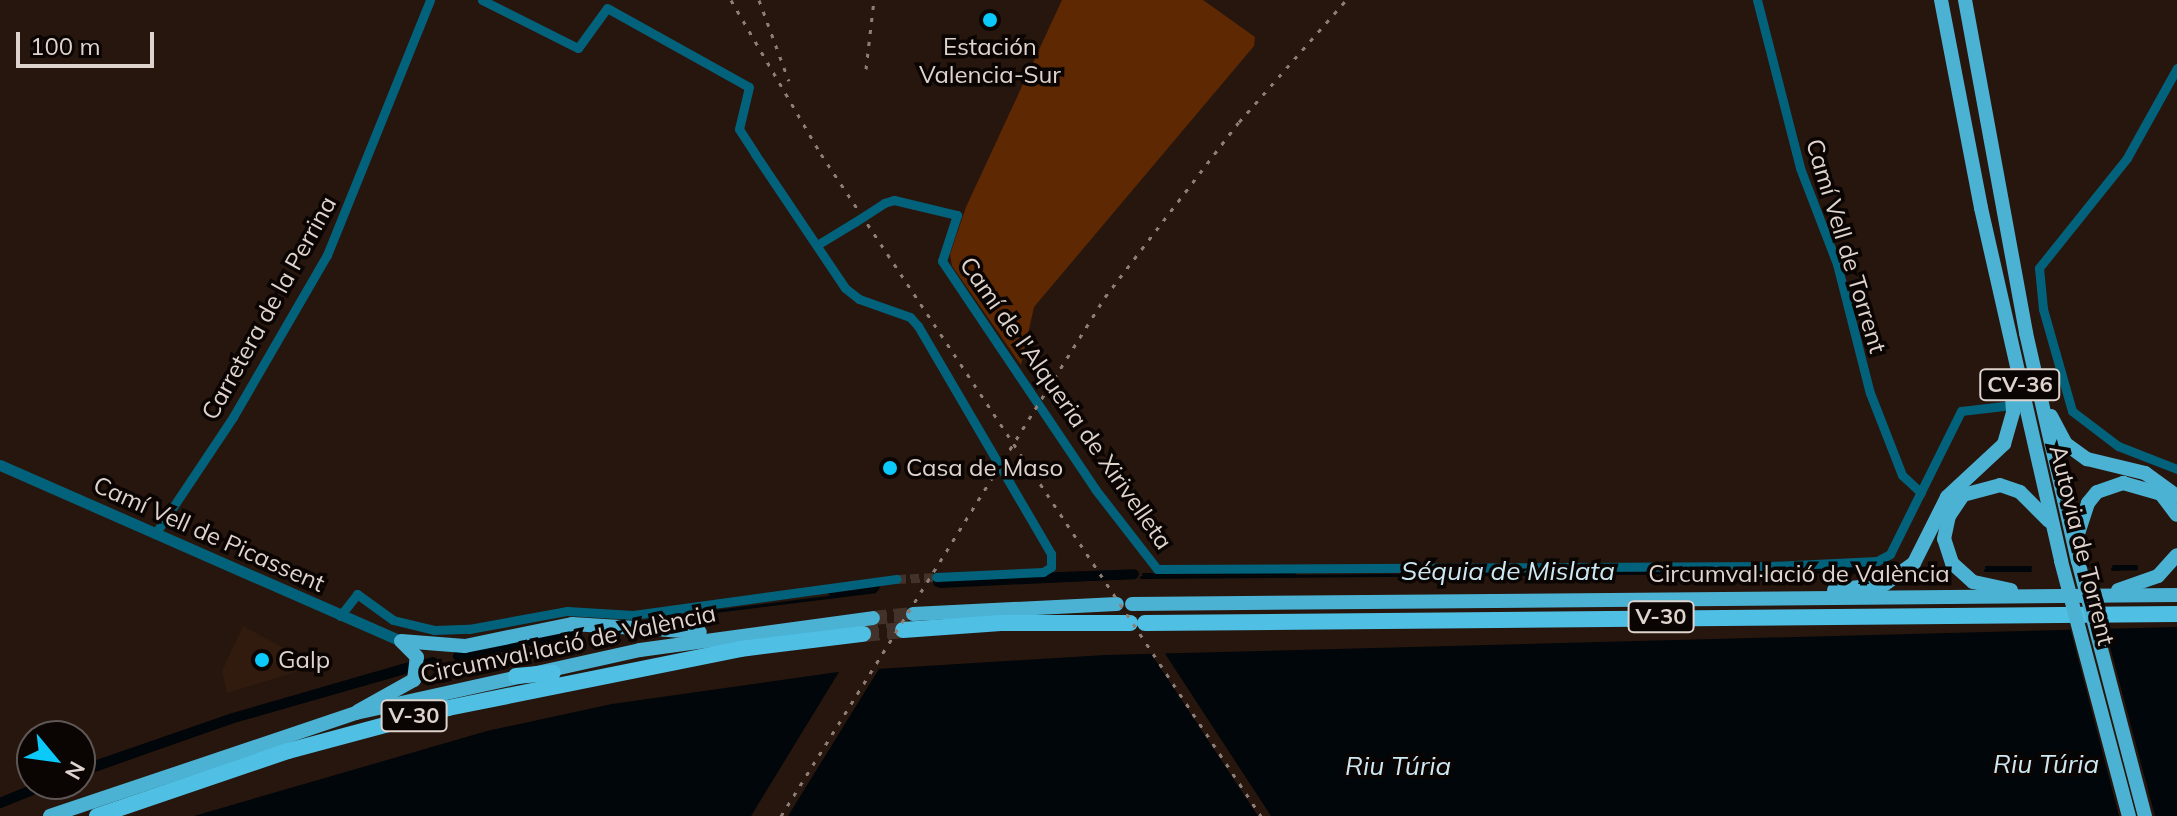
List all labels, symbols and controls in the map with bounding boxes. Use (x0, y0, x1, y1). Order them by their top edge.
marker: Estación Valencia-Sur (981, 11, 999, 29)
scale bar (20, 16, 158, 66)
text: 100 m (30, 31, 101, 61)
place label: Estación Valencia-Sur (919, 33, 1061, 89)
street label: Camí Vell de Torrent (1800, 135, 1892, 357)
street label: Carretera de la Perrina (196, 191, 342, 425)
street label: Camí de l'Alqueria de Xirivelleta (954, 251, 1178, 555)
road number: CV-36 (1978, 367, 2062, 403)
street label: Autovia de Torrent (2043, 442, 2121, 648)
place label: Casa de Maso (906, 454, 1063, 482)
marker: Casa de Maso (881, 459, 899, 477)
street label: Camí Vell de Picassent (89, 470, 329, 598)
water label: Séquia de Mislata (1401, 555, 1615, 587)
street label: Circumval·lació de València (1648, 560, 1950, 588)
street label: Circumval·lació de València (418, 599, 718, 689)
road number: V-30 (1627, 599, 1695, 635)
place label: Galp (278, 646, 330, 674)
marker: Galp (253, 651, 271, 669)
road number: V-30 (380, 698, 448, 734)
north arrow (16, 720, 96, 800)
water label: Riu Túria (1993, 748, 2099, 780)
water label: Riu Túria (1345, 750, 1451, 782)
text: N (59, 757, 92, 785)

